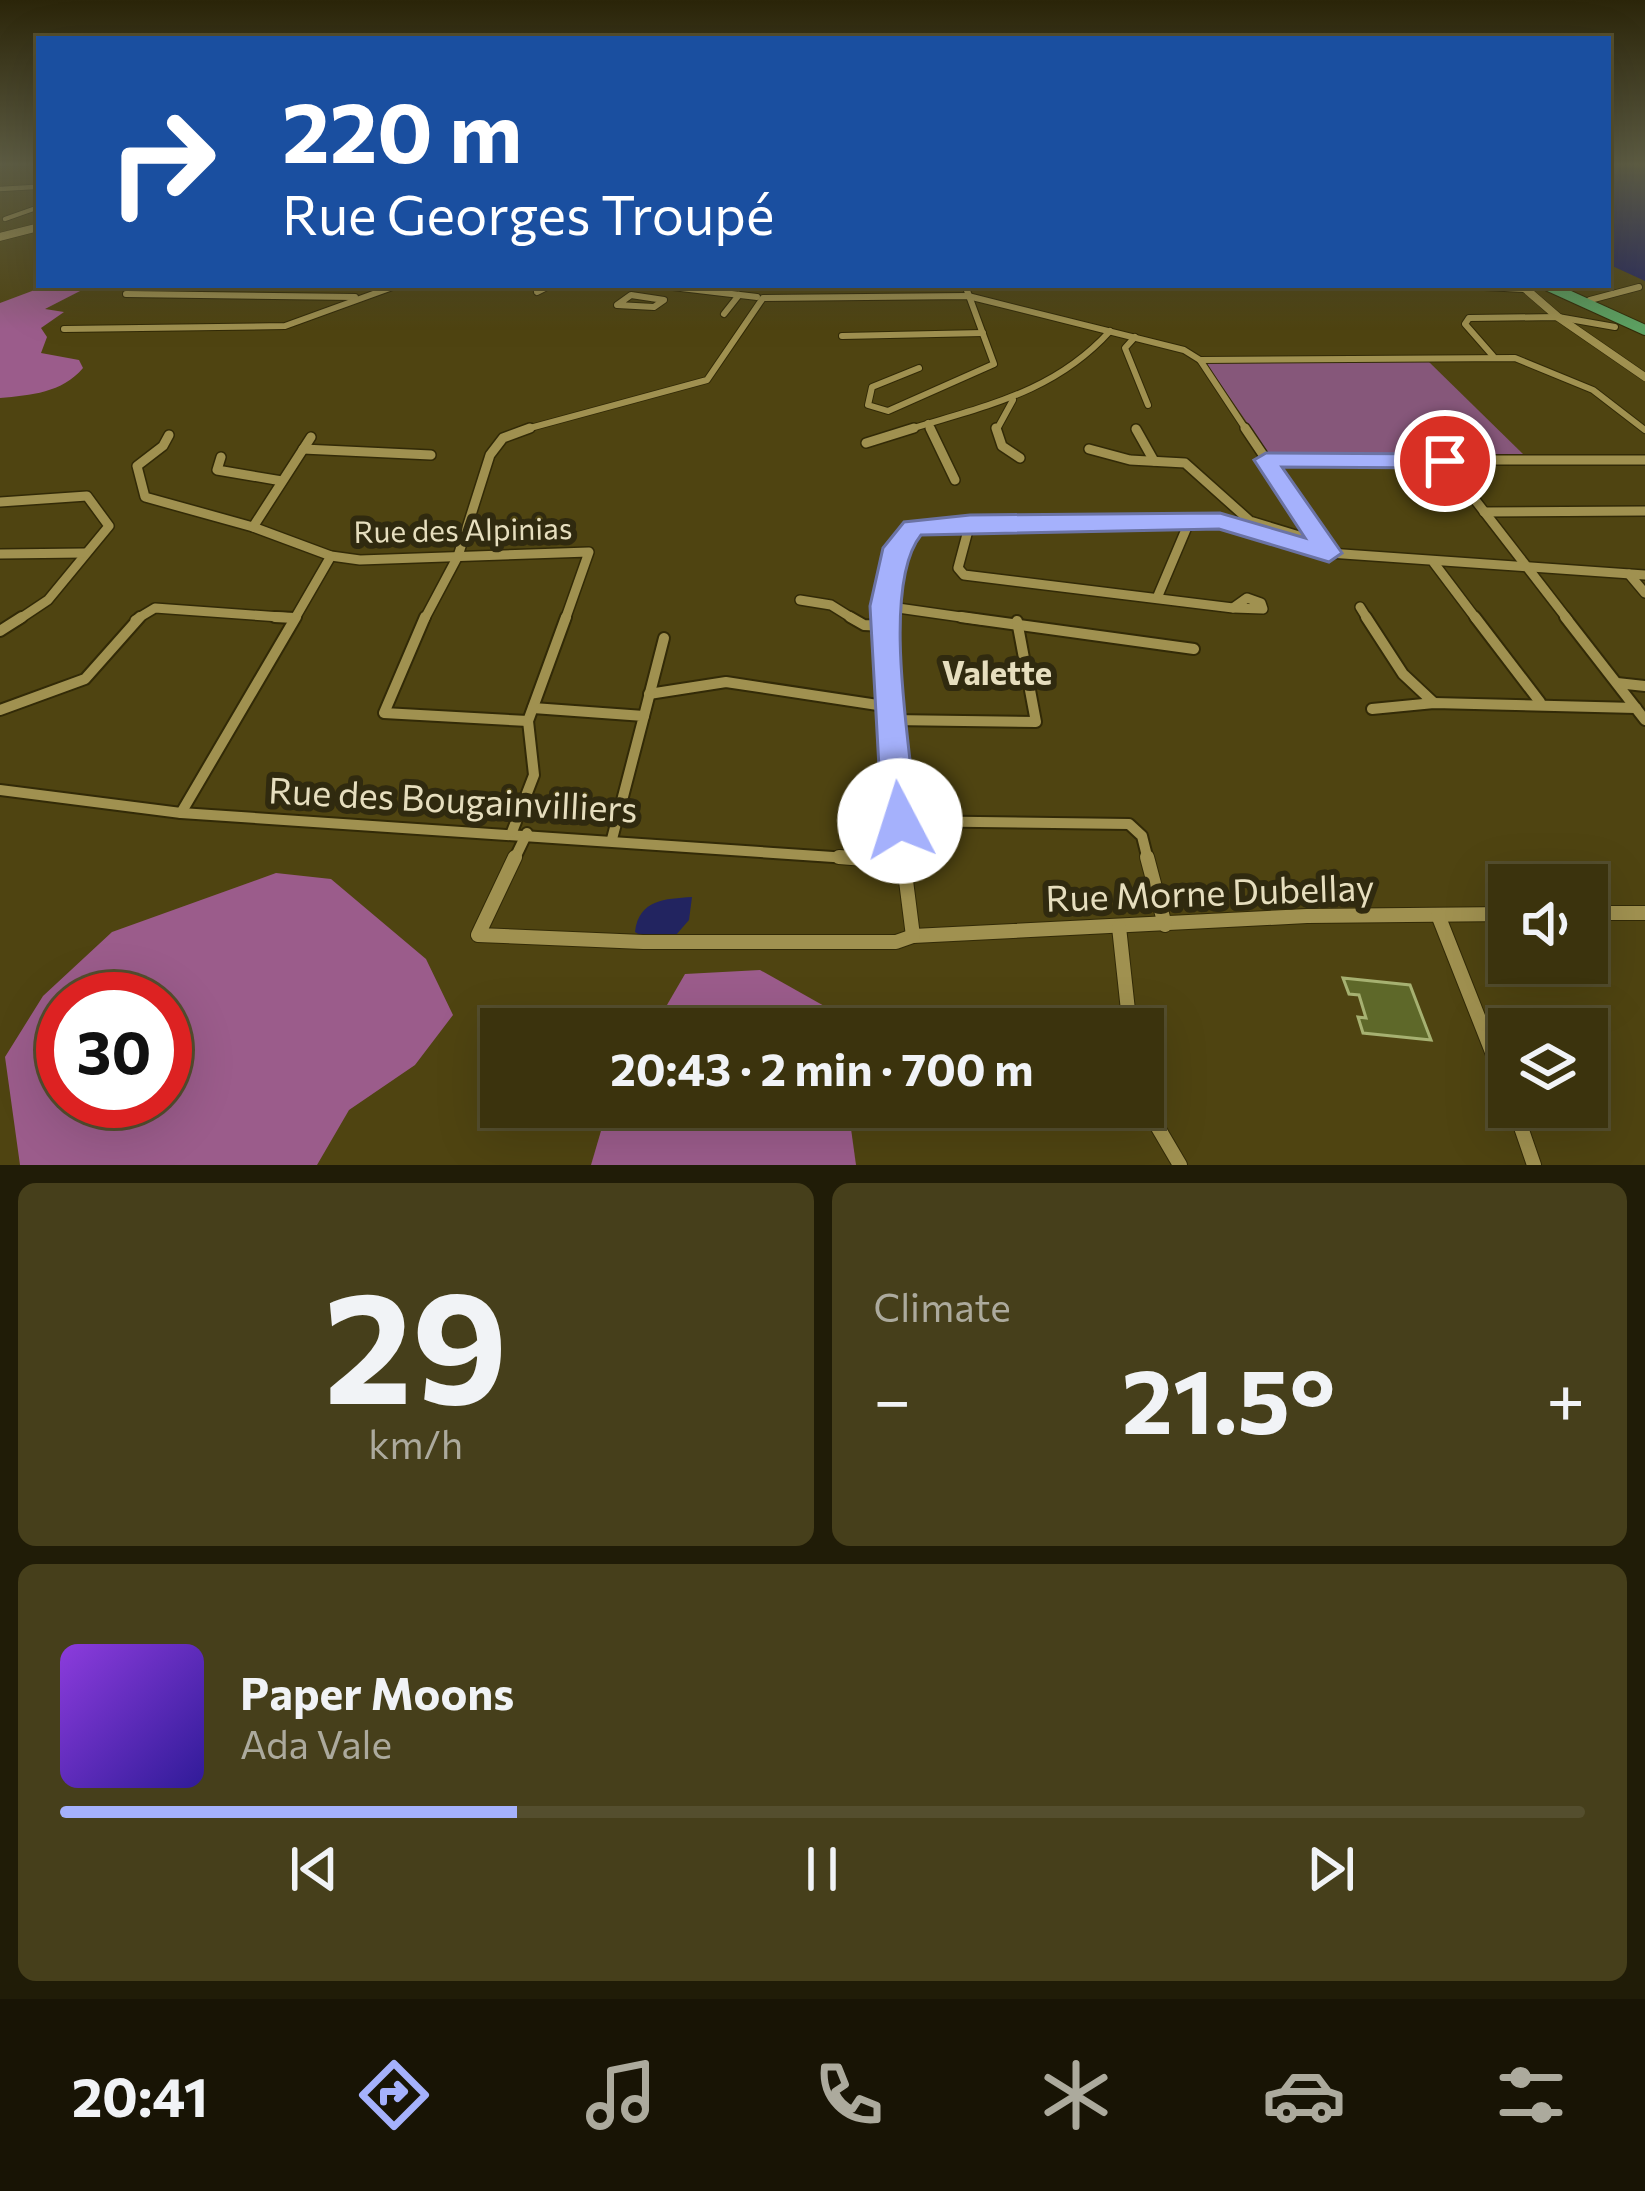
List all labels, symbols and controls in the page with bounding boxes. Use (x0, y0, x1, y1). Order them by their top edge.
text: 220 m (282, 78, 522, 180)
icon: right (84, 84, 240, 240)
text: Rue Georges Troupé (282, 180, 775, 246)
pin (1394, 410, 1496, 512)
icon: arrive (1412, 428, 1478, 494)
street label: Rue des Alpinias (353, 508, 573, 549)
district label: Valette (942, 651, 1052, 692)
position arrow (837, 758, 963, 884)
street label: Rue des Bougainvilliers (267, 766, 639, 830)
street label: Rue Morne Dubellay (1045, 863, 1375, 919)
map controls (1488, 864, 1608, 1128)
button: sound (1488, 864, 1608, 984)
speed limit sign: 30 (36, 972, 192, 1128)
button: layers (1488, 1008, 1608, 1128)
text: 20:43 · 2 min · 700 m (610, 1040, 1034, 1095)
text: 29 (324, 1245, 508, 1436)
text: Climate (874, 1282, 1011, 1330)
text: 21.5° (1122, 1342, 1335, 1453)
text: − (874, 1357, 911, 1438)
text: + (1546, 1357, 1585, 1438)
text: km/h (368, 1419, 463, 1467)
text: Paper Moons (240, 1664, 514, 1719)
text: Ada Vale (240, 1719, 392, 1767)
icon: previous (281, 1836, 347, 1902)
icon: pause (789, 1836, 855, 1902)
icon: next (1298, 1836, 1364, 1902)
icon: directions (352, 2053, 436, 2137)
icon: music (579, 2053, 663, 2137)
icon: phone (807, 2053, 891, 2137)
icon: climate (1034, 2053, 1118, 2137)
icon: car (1262, 2053, 1346, 2137)
icon: filters (1489, 2053, 1573, 2137)
text: 20:41 (72, 2062, 208, 2128)

